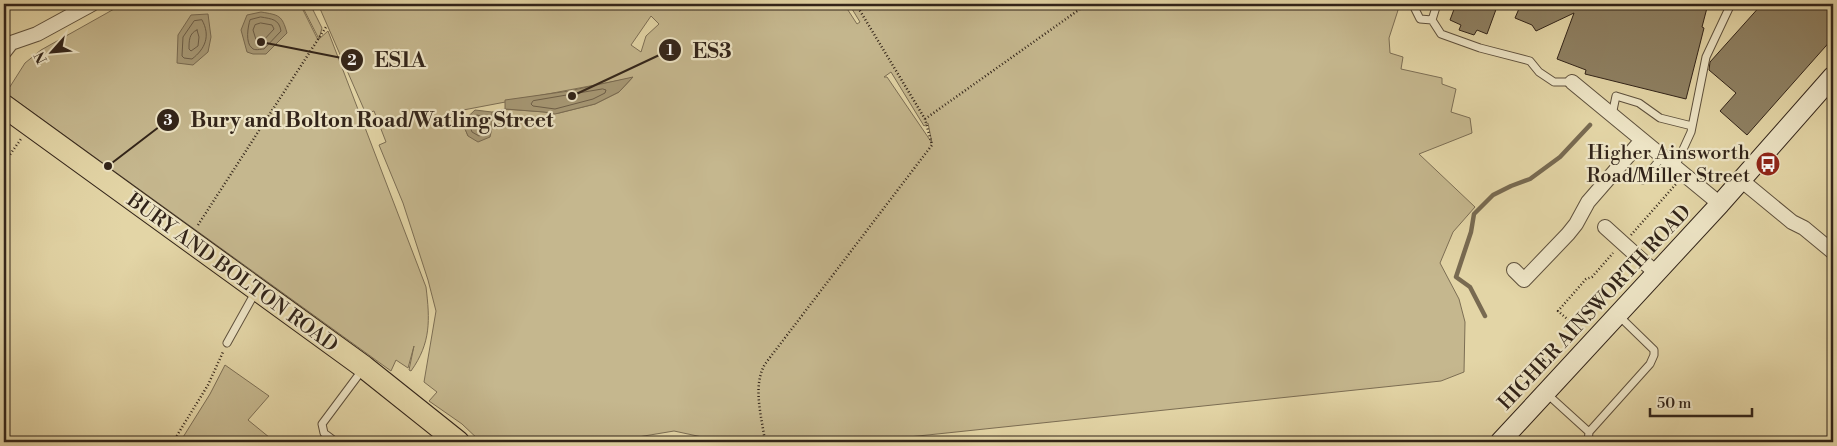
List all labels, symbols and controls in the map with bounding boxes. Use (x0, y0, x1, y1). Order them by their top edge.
north arrow (28, 28, 78, 78)
callout: ES3 (658, 32, 742, 68)
text: ES3 (692, 39, 732, 65)
text: 1 (666, 41, 674, 60)
callout: ES1A (339, 42, 436, 78)
text: N (31, 48, 52, 66)
text: ES1A (374, 48, 427, 74)
text: 2 (347, 51, 357, 70)
callout: Bury and Bolton Road/Watling Street (156, 102, 564, 138)
text: Bury and Bolton Road/Watling Street (190, 108, 554, 134)
text: 3 (163, 111, 173, 130)
place label: Higher Ainsworth Road/Miller Street (1587, 141, 1750, 189)
bus stop icon: Higher Ainsworth Road/Miller Street (1755, 151, 1781, 177)
street label: BURY AND BOLTON ROAD (121, 188, 342, 358)
street label: HIGHER AINSWORTH ROAD (1493, 200, 1697, 416)
scale bar (1650, 386, 1752, 418)
text: 50 m (1657, 394, 1691, 413)

